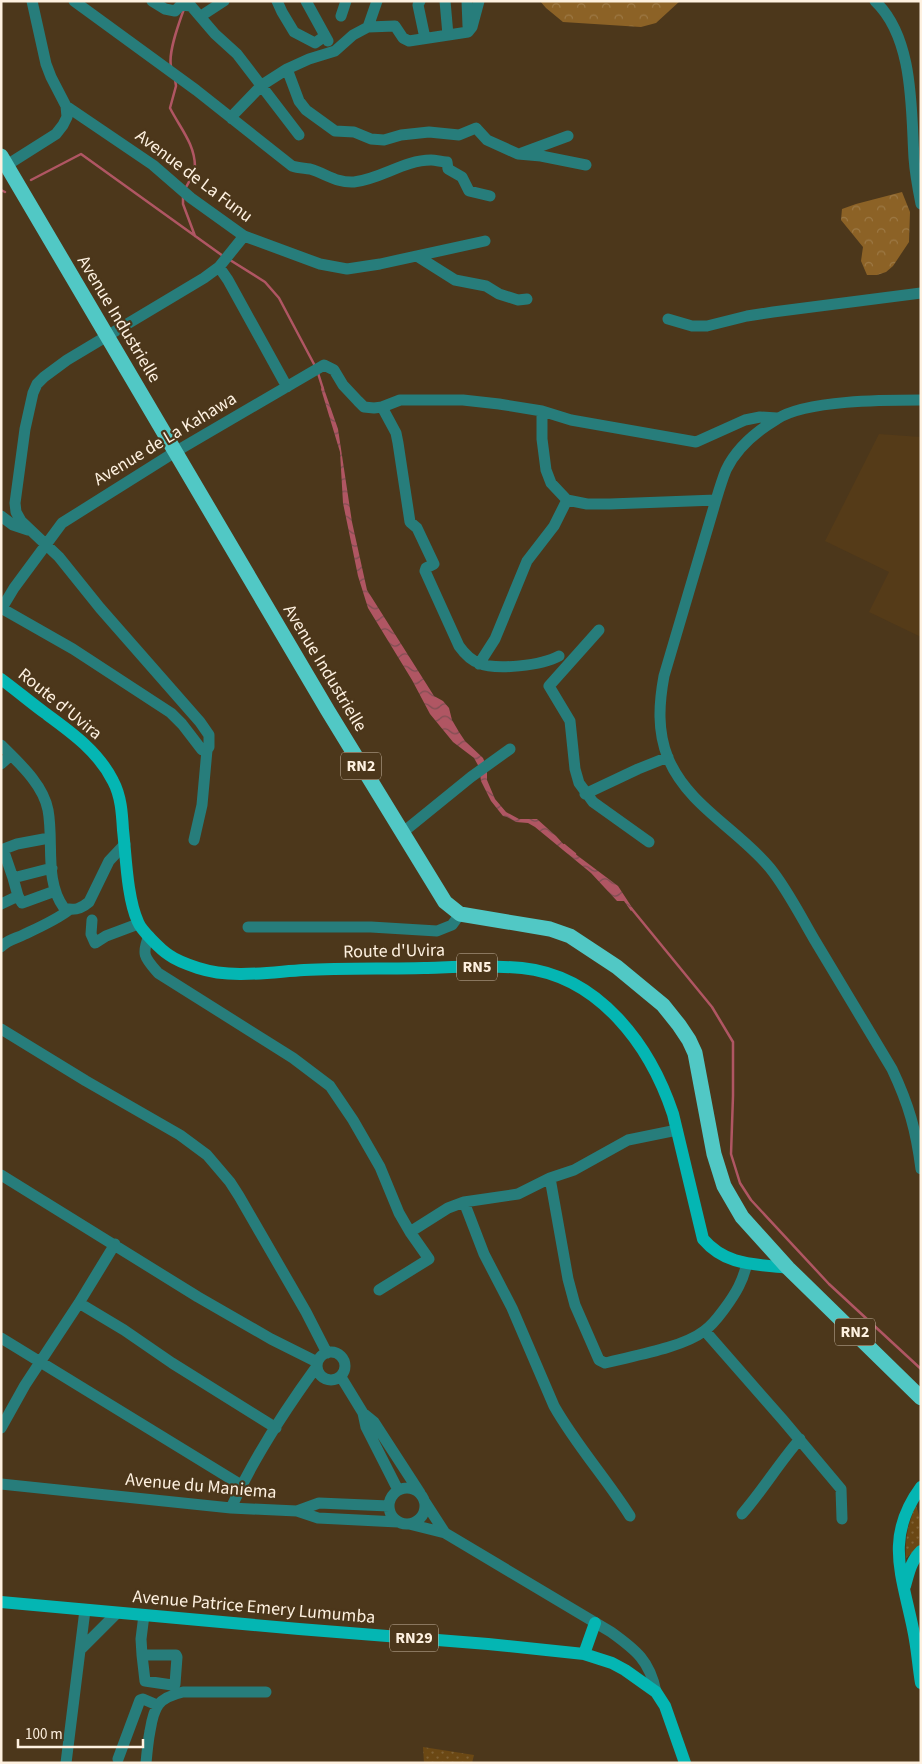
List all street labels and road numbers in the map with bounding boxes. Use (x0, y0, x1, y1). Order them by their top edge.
street label: Avenue de La Funu (130, 124, 258, 228)
street label: Avenue Industrielle (71, 251, 167, 387)
street label: Avenue de La Kahawa (89, 386, 241, 492)
street label: Avenue Industrielle (277, 600, 373, 736)
street label: Route d'Uvira (13, 662, 107, 746)
road number: RN2 (341, 752, 381, 779)
street label: Route d'Uvira (343, 938, 445, 964)
road number: RN5 (457, 954, 497, 980)
road number: RN2 (835, 1318, 875, 1345)
street label: Avenue du Maniema (124, 1467, 278, 1505)
street label: Avenue Patrice Emery Lumumba (132, 1584, 376, 1630)
road number: RN29 (390, 1625, 438, 1652)

